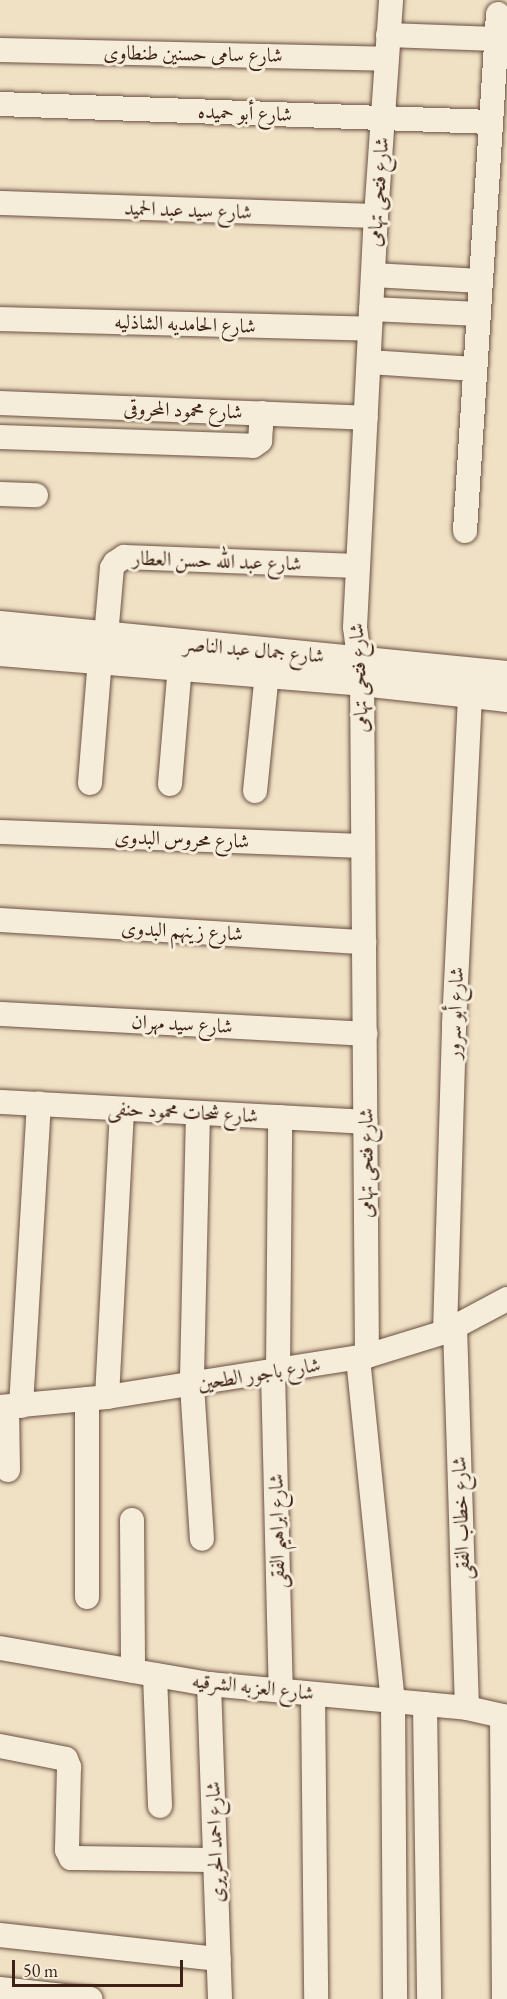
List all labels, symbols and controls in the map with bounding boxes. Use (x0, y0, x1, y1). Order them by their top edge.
street label: شارع سامى حسنين طنطاوى (103, 40, 283, 68)
street label: شارع أبو حميده (197, 99, 293, 127)
street label: شارع فتحى تهامى (362, 136, 394, 248)
street label: شارع سيد عبد الحميد (124, 196, 252, 224)
street label: شارع الحامديه الشاذليه (114, 310, 256, 338)
street label: شارع محمود المحروقى (123, 396, 243, 424)
street label: شارع عبد الله حسن العطار (132, 546, 302, 576)
street label: شارع فتحى تهامى (344, 623, 374, 733)
street label: شارع جمال عبد الناصر (183, 632, 325, 668)
street label: شارع محروس البدوى (114, 825, 250, 853)
street label: شارع زينهم البدوى (120, 916, 244, 946)
street label: شارع أبو سرور (441, 967, 469, 1059)
street label: شارع سيد مهران (131, 1009, 233, 1039)
street label: شارع شحات محمود حنفى (107, 1096, 259, 1128)
street label: شارع فتحى تهامى (354, 1108, 378, 1218)
street label: شارع باجور الطحين (196, 1352, 322, 1396)
street label: شارع خطاب الفقى (447, 1456, 475, 1580)
street label: شارع ابراهيم الفقى (264, 1474, 290, 1588)
street label: شارع العزبه الشرقيه (191, 1669, 315, 1705)
street label: شارع احمد الحريرى (201, 1781, 229, 1903)
scale bar (15, 1948, 186, 1986)
text: 50 m (23, 1959, 58, 1982)

